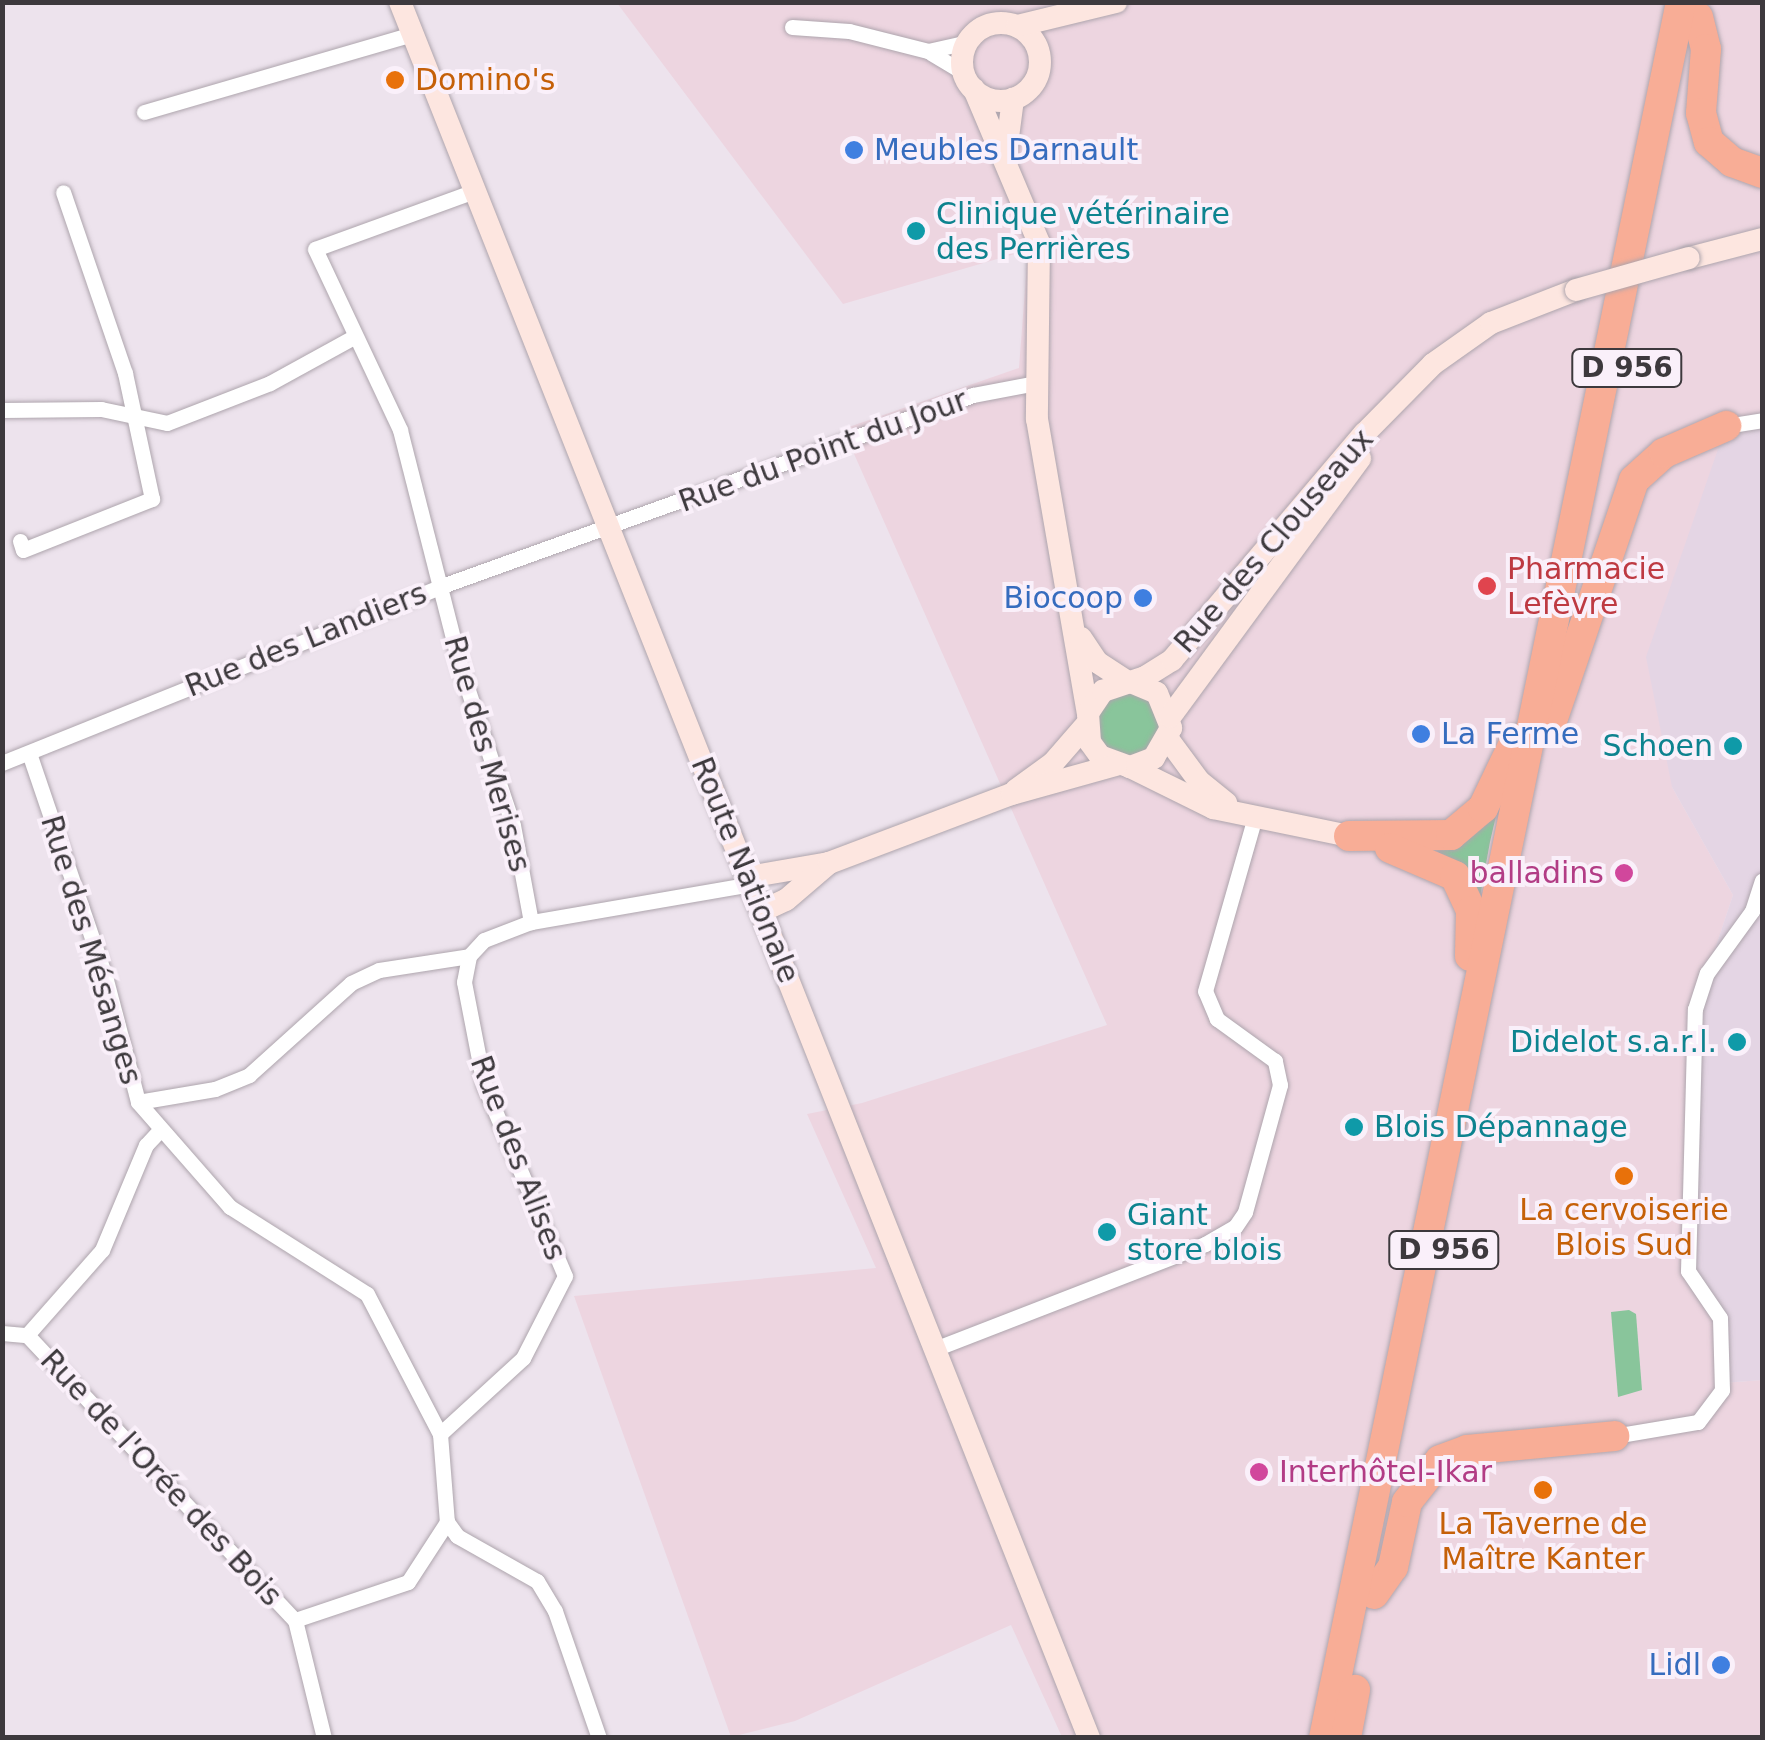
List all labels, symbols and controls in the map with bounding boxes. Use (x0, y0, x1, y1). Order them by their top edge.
place label: Domino's (415, 62, 555, 98)
marker: Domino's (384, 69, 406, 91)
place label: Meubles Darnault (874, 132, 1138, 168)
marker: Meubles Darnault (843, 139, 865, 161)
place label: Clinique vétérinaire des Perrières (936, 196, 1230, 266)
marker: Clinique vétérinaire des Perrières (905, 220, 927, 242)
road number: D 956 (1570, 345, 1684, 391)
street label: Rue du Point du Jour (674, 382, 972, 520)
street label: Rue des Clouseaux (1167, 422, 1381, 660)
place label: Pharmacie Lefèvre (1507, 551, 1665, 622)
street label: Rue des Landiers (180, 575, 432, 705)
marker: Pharmacie Lefèvre (1476, 575, 1498, 597)
place label: Biocoop (1003, 580, 1123, 616)
marker: Biocoop (1132, 587, 1154, 609)
street label: Rue des Merises (436, 632, 538, 876)
place label: La Ferme (1441, 716, 1579, 752)
marker: La Ferme (1410, 723, 1432, 745)
place label: Schoen (1603, 728, 1713, 764)
marker: Schoen (1722, 735, 1744, 757)
street label: Route Nationale (683, 752, 807, 988)
street label: Rue des Mésanges (33, 811, 149, 1089)
place label: balladins (1469, 855, 1604, 891)
marker: balladins (1613, 862, 1635, 884)
place label: Didelot s.a.r.l. (1510, 1024, 1717, 1060)
marker: Didelot s.a.r.l. (1726, 1031, 1748, 1053)
street label: Rue des Alises (462, 1051, 574, 1265)
place label: Blois Dépannage (1374, 1109, 1628, 1145)
marker: Blois Dépannage (1343, 1116, 1365, 1138)
marker: La cervoiserie Blois Sud (1613, 1165, 1635, 1187)
place label: La cervoiserie Blois Sud (1519, 1192, 1729, 1262)
place label: Giant store blois (1127, 1197, 1282, 1268)
marker: Giant store blois (1096, 1221, 1118, 1243)
road number: D 956 (1386, 1227, 1502, 1273)
street label: Rue de l'Orée des Bois (33, 1342, 289, 1614)
place label: Interhôtel-Ikar (1279, 1454, 1492, 1490)
marker: Interhôtel-Ikar (1248, 1461, 1270, 1483)
marker: La Taverne de Maître Kanter (1532, 1479, 1554, 1501)
place label: La Taverne de Maître Kanter (1439, 1506, 1647, 1576)
place label: Lidl (1649, 1647, 1701, 1683)
marker: Lidl (1710, 1654, 1732, 1676)

